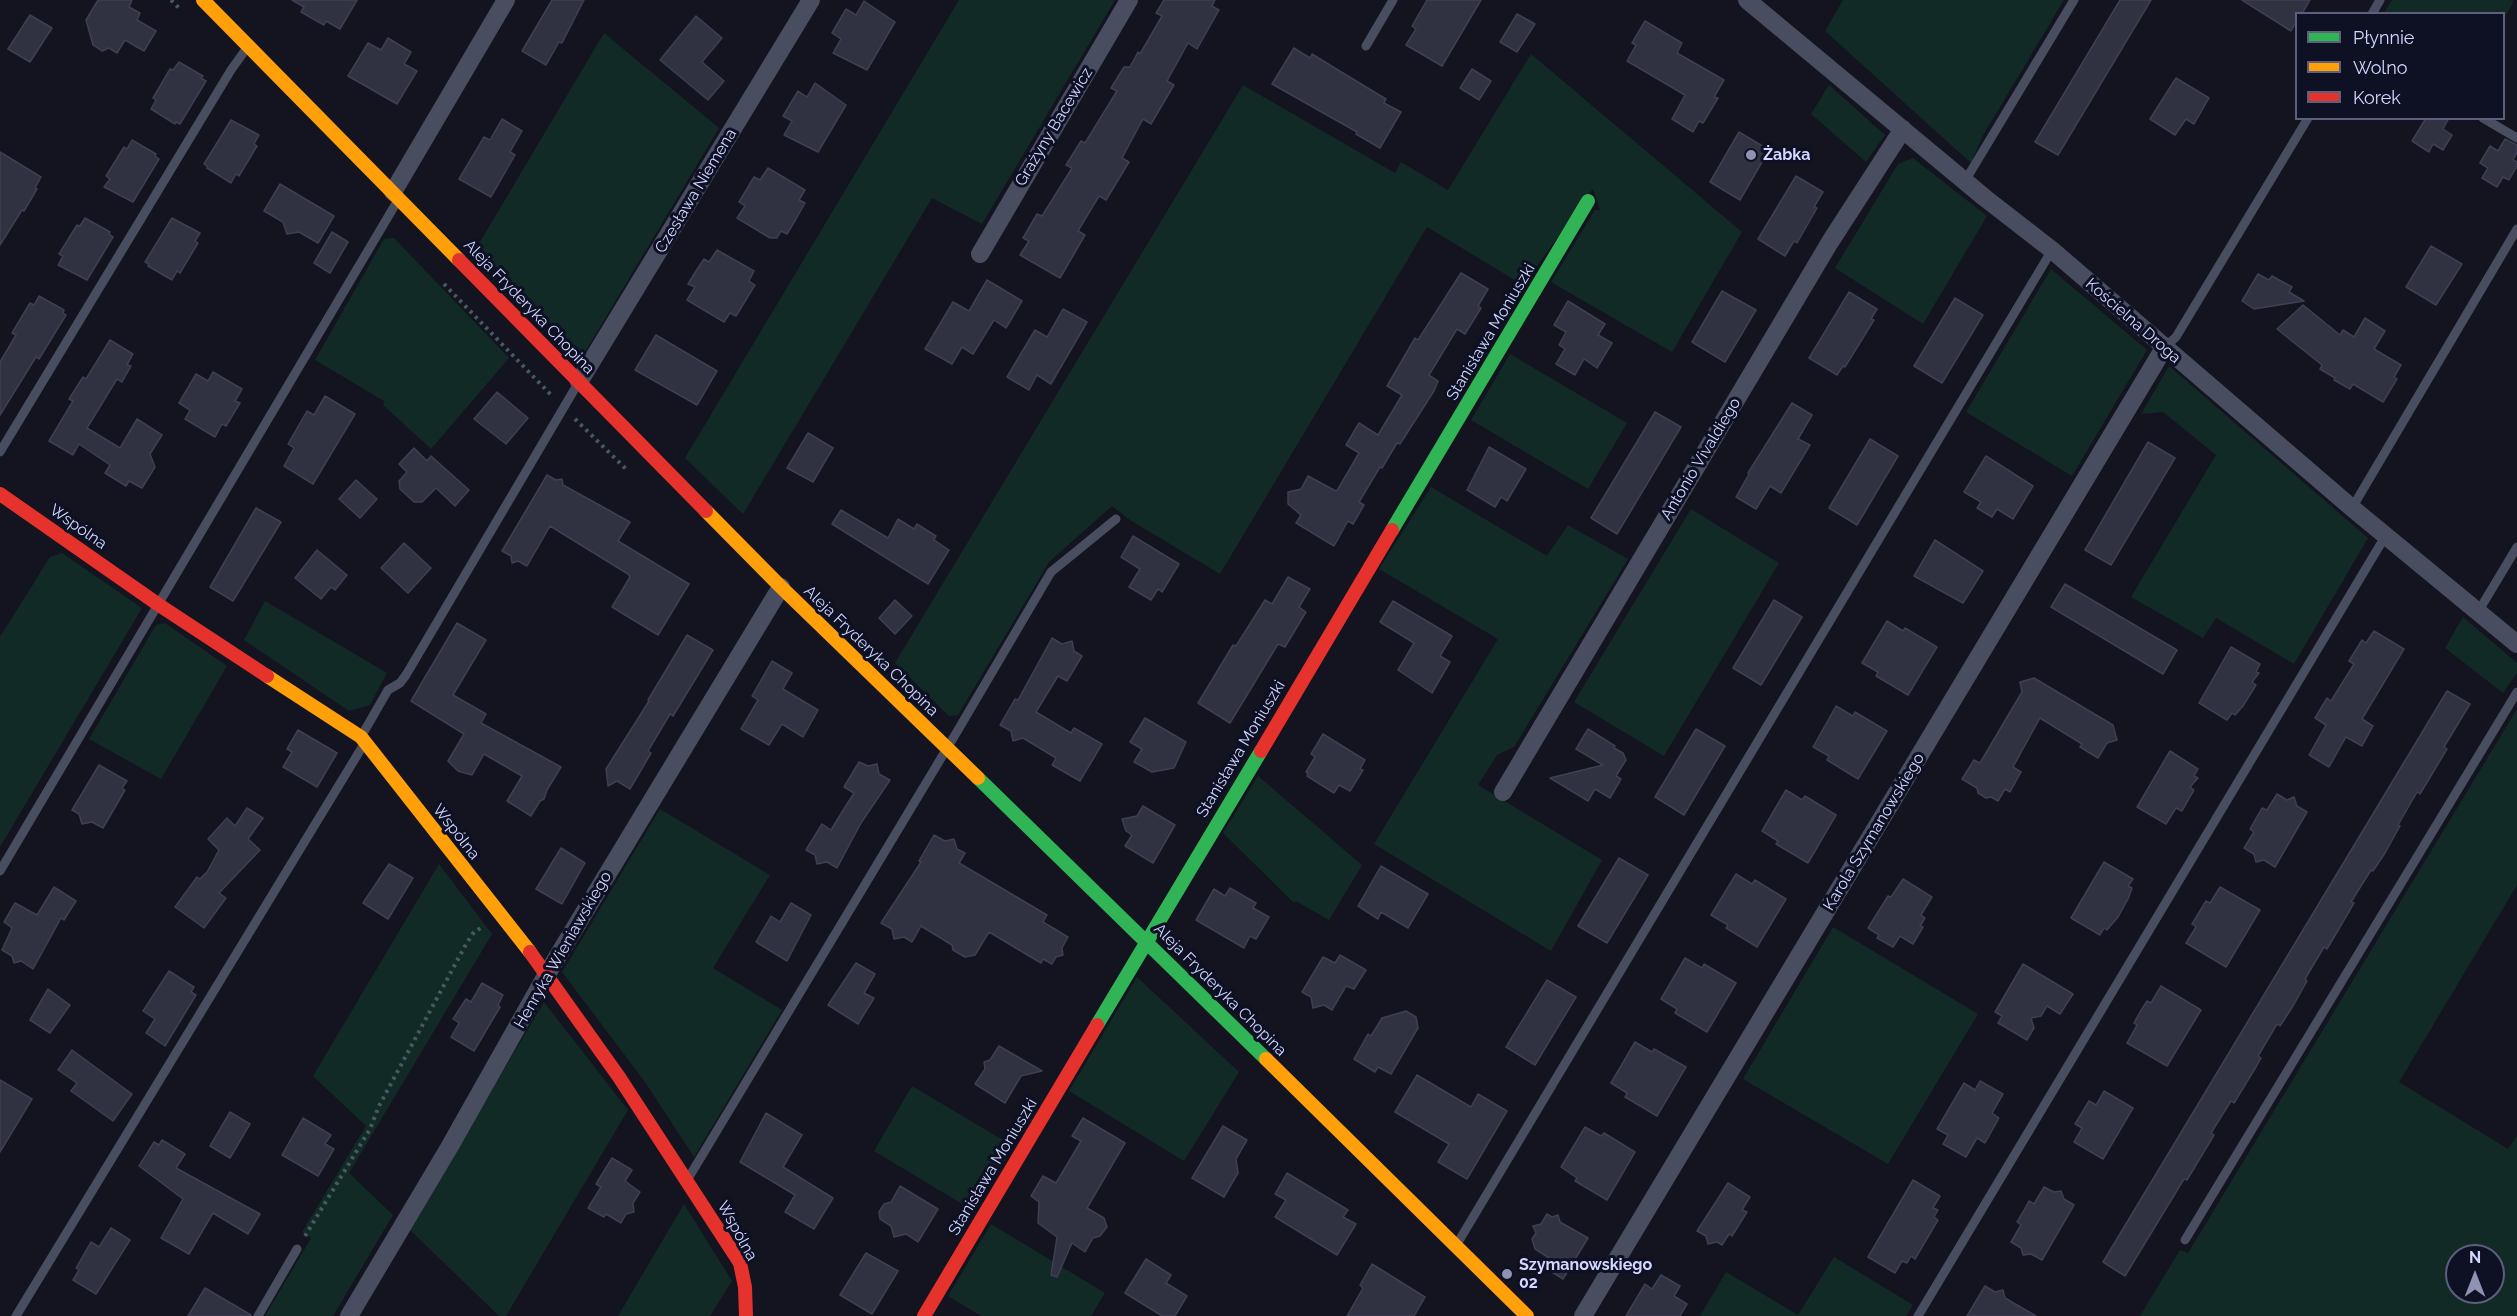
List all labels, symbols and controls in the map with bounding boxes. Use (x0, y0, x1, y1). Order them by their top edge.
legend (2295, 12, 2505, 120)
text: Płynnie (2353, 27, 2414, 48)
text: Wolno (2353, 57, 2407, 78)
street label: Grażyny Bacewicz (1011, 64, 1097, 190)
text: Korek (2353, 87, 2401, 108)
street label: Czesława Niemena (651, 125, 741, 257)
place label: Żabka (1763, 145, 1810, 165)
marker: Żabka (1744, 148, 1758, 162)
street label: Aleja Fryderyka Chopina (460, 236, 598, 378)
street label: Stanisława Moniuszki (1443, 260, 1539, 404)
street label: Kościelna Droga (2081, 274, 2185, 368)
street label: Antonio Vivaldiego (1657, 394, 1745, 524)
street label: Wspólna (46, 500, 110, 554)
street label: Aleja Fryderyka Chopina (800, 582, 942, 720)
street label: Stanisława Moniuszki (1193, 677, 1289, 821)
street label: Karola Szymanowskiego (1819, 750, 1929, 914)
street label: Wspólna (428, 800, 484, 864)
street label: Henryka Wieniawskiego (510, 868, 616, 1032)
street label: Aleja Fryderyka Chopina (1150, 920, 1290, 1060)
street label: Stanisława Moniuszki (945, 1095, 1041, 1239)
street label: Wspólna (713, 1198, 761, 1264)
north arrow (2445, 1244, 2505, 1304)
text: N (2469, 1248, 2481, 1267)
place label: Szymanowskiego 02 (1519, 1255, 1652, 1293)
marker: Szymanowskiego 02 (1500, 1267, 1514, 1281)

